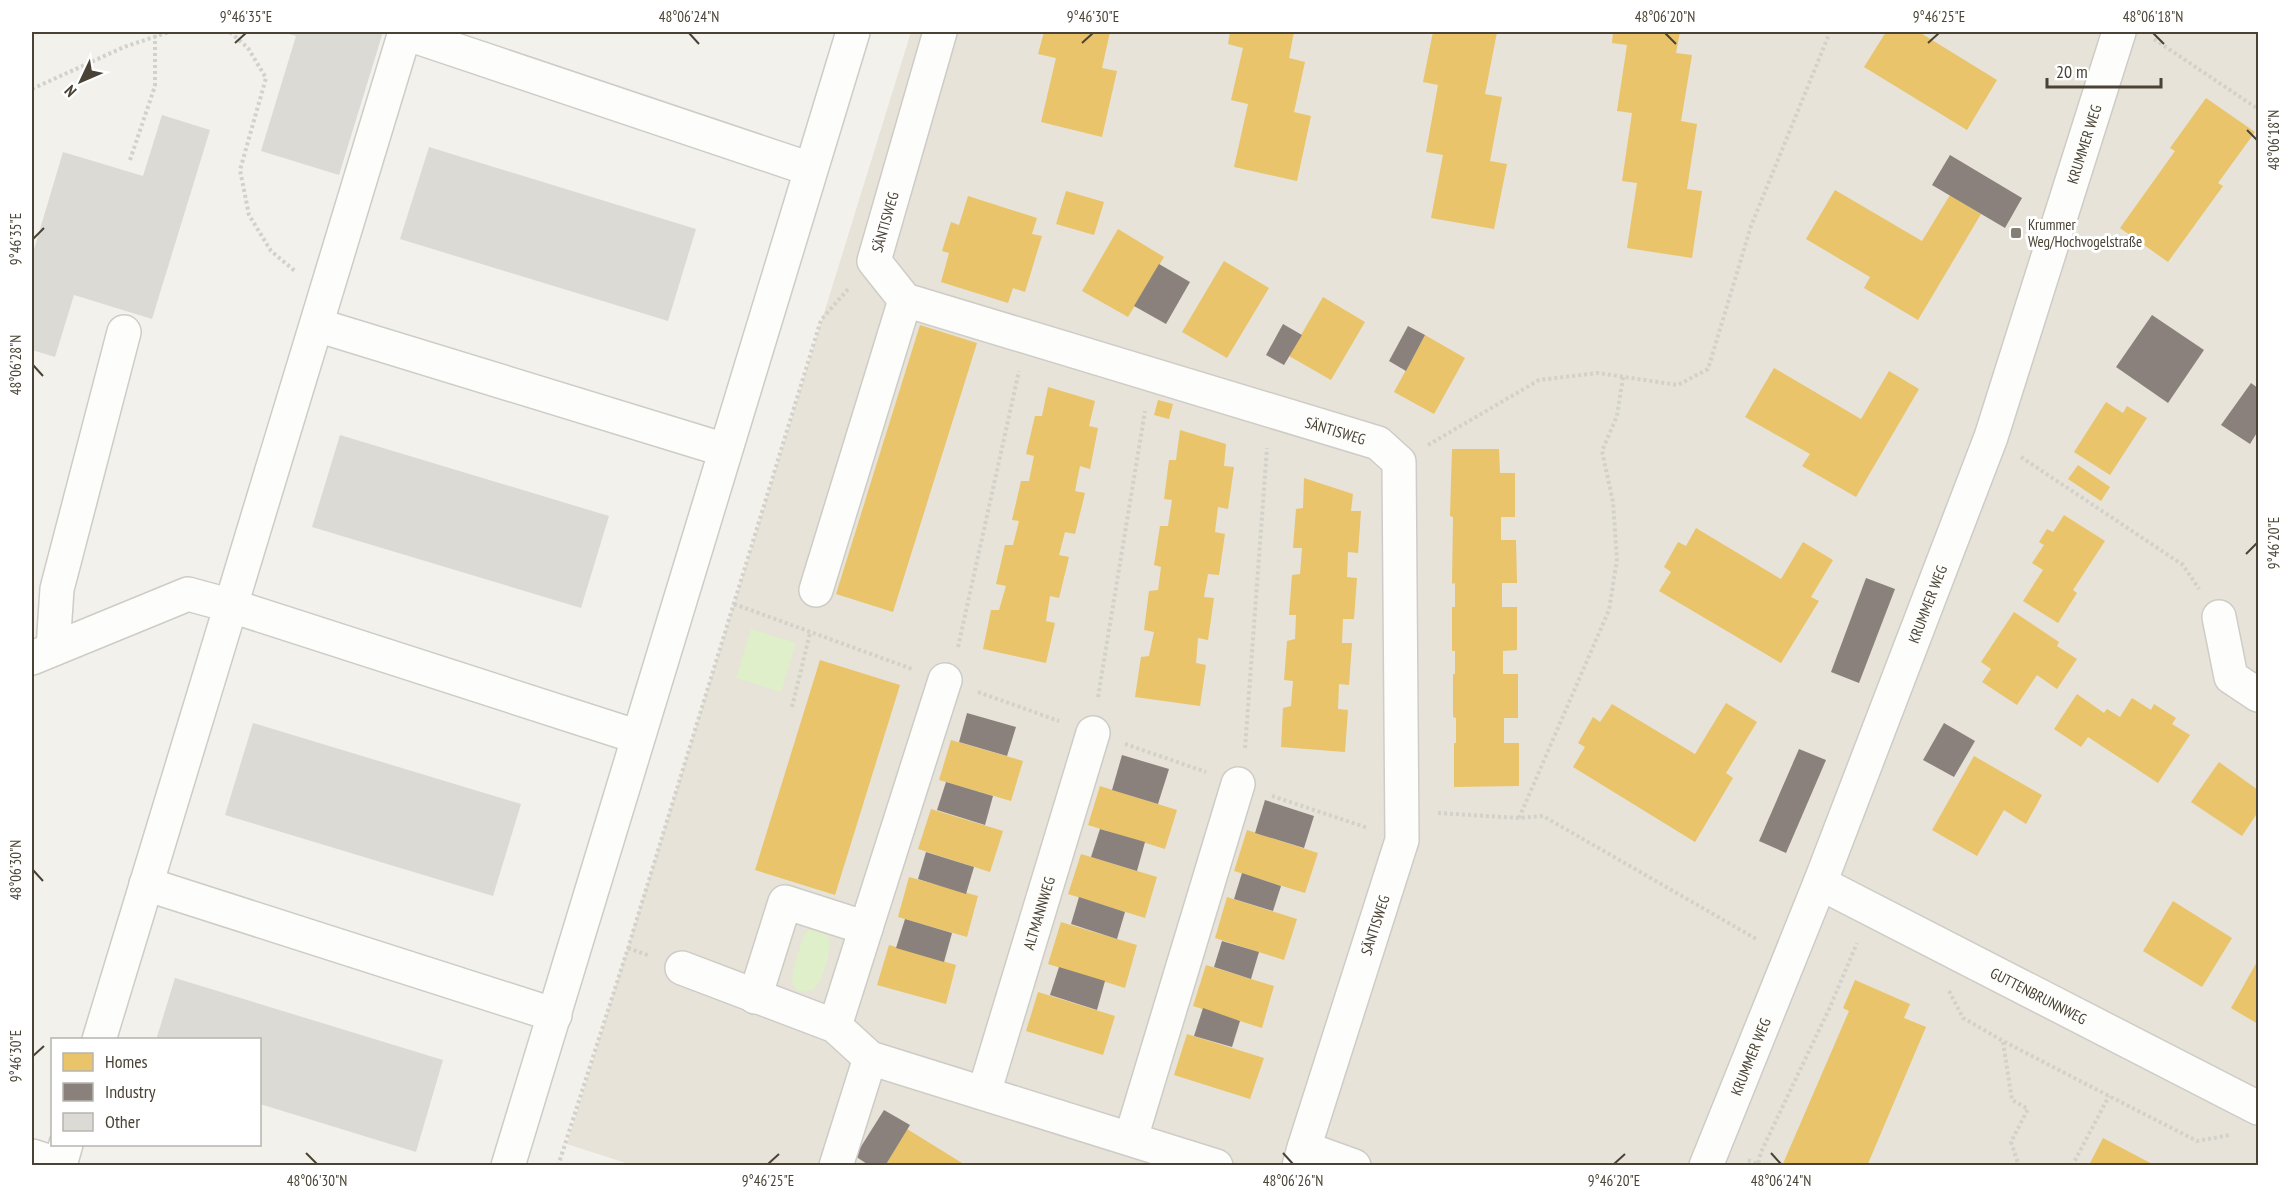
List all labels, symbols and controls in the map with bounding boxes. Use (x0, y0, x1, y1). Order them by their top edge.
text: 9°46'35"E (220, 7, 272, 26)
text: 48°06'24"N (659, 7, 719, 26)
text: 9°46'30"E (1067, 7, 1119, 26)
text: 48°06'20"N (1635, 7, 1695, 26)
text: 9°46'25"E (1913, 7, 1965, 26)
text: 48°06'18"N (2123, 7, 2183, 26)
north arrow (51, 51, 111, 111)
scale bar (2047, 51, 2161, 89)
text: 20 m (2056, 60, 2088, 83)
text: N (60, 81, 80, 101)
street label: KRUMMER WEG (2062, 102, 2105, 186)
text: 48°06'18"N (2264, 110, 2283, 170)
street label: SÄNTISWEG (867, 190, 903, 254)
text: 9°46'35"E (6, 213, 25, 265)
place label: Krummer Weg/Hochvogelstraße (2028, 215, 2142, 251)
marker: Krummer Weg/Hochvogelstraße (2009, 226, 2023, 240)
text: 48°06'28"N (6, 335, 25, 395)
street label: SÄNTISWEG (1303, 412, 1368, 448)
text: 9°46'20"E (2264, 517, 2283, 569)
street label: KRUMMER WEG (1903, 562, 1951, 646)
text: 48°06'30"N (6, 840, 25, 900)
street label: ALTMANNWEG (1018, 874, 1058, 952)
street label: SÄNTISWEG (1356, 893, 1394, 957)
street label: GUTTENBRUNNWEG (1987, 963, 2090, 1028)
street label: KRUMMER WEG (1726, 1015, 1774, 1098)
text: 9°46'30"E (6, 1030, 25, 1082)
legend (51, 1038, 261, 1146)
text: Homes (105, 1050, 148, 1073)
text: Industry (105, 1080, 156, 1103)
text: Other (105, 1110, 140, 1133)
text: 48°06'30"N (287, 1171, 347, 1190)
text: 9°46'25"E (742, 1171, 794, 1190)
text: 48°06'26"N (1263, 1171, 1323, 1190)
text: 9°46'20"E (1588, 1171, 1640, 1190)
text: 48°06'24"N (1751, 1171, 1811, 1190)

